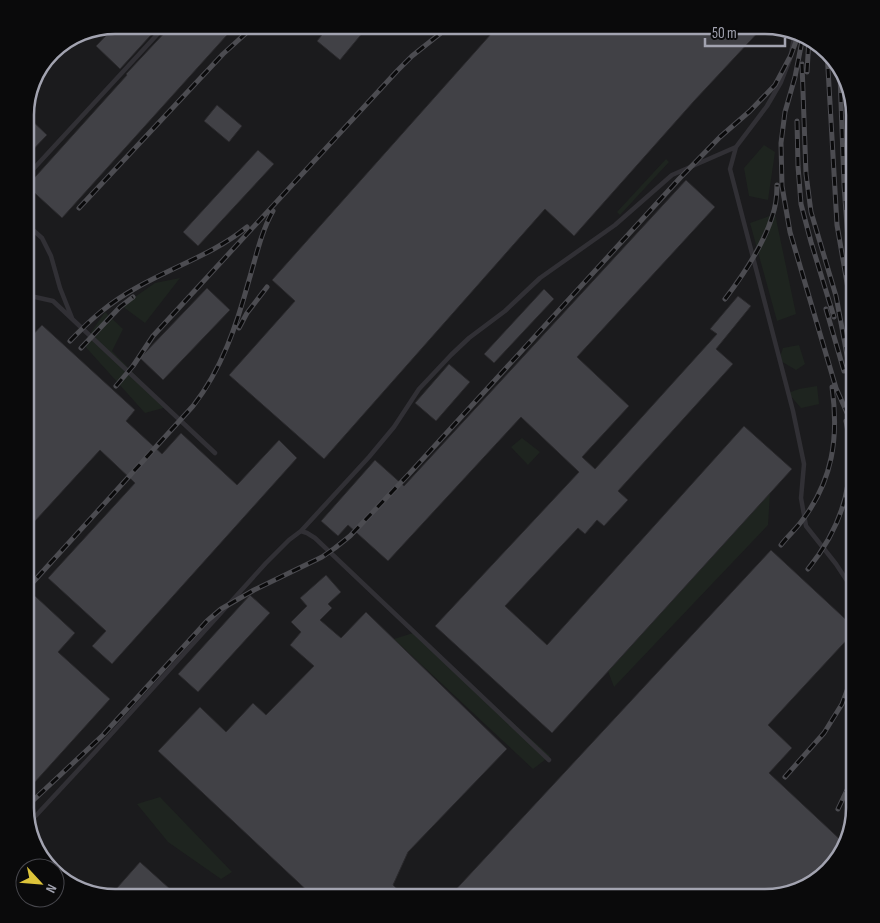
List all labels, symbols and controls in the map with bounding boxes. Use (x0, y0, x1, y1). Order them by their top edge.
scale bar (705, 15, 785, 47)
text: 50 m (712, 24, 737, 43)
north arrow (15, 858, 65, 908)
text: N (42, 881, 61, 896)

